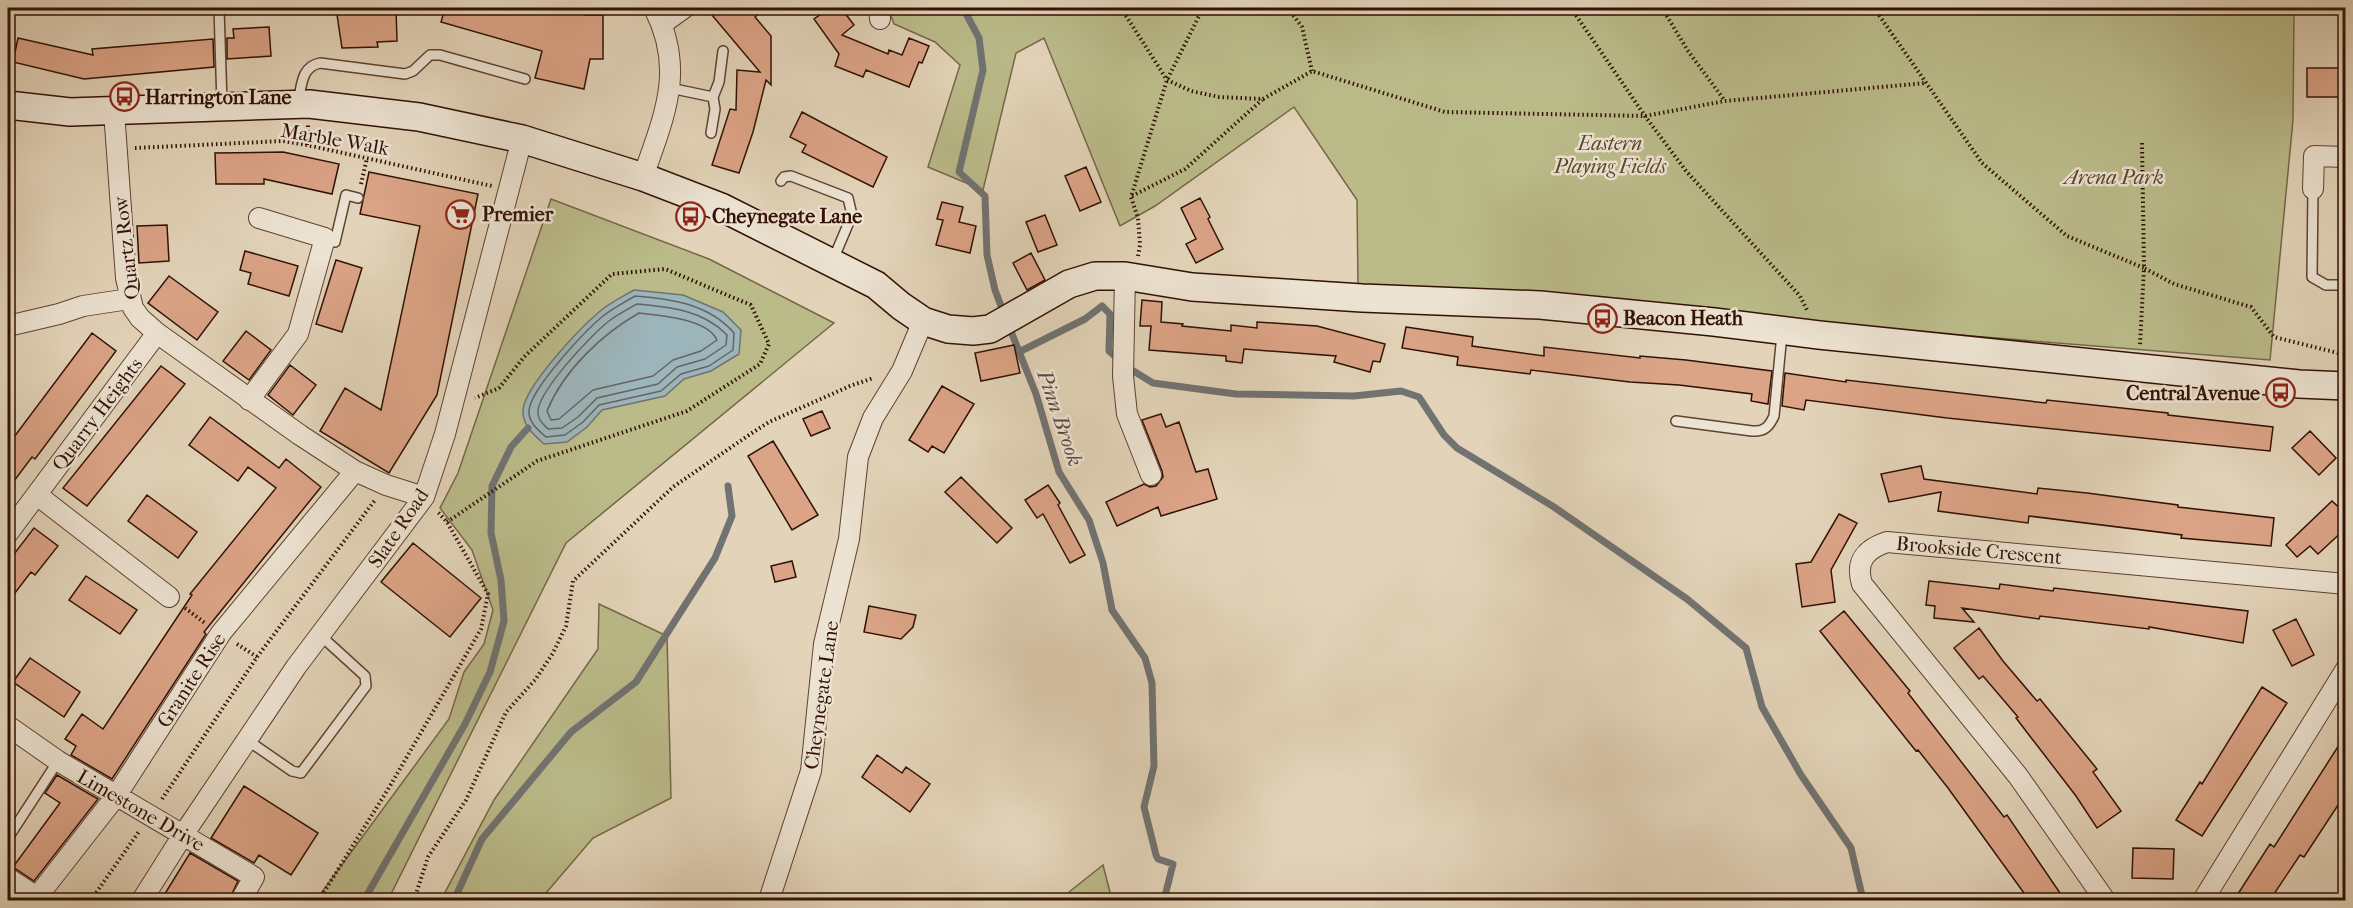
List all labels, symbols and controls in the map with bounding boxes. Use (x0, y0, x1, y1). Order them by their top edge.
bus stop icon: Harrington Lane (108, 81, 140, 113)
place label: Harrington Lane (145, 86, 292, 109)
street label: Marble Walk (279, 119, 391, 160)
park label: Eastern Playing Fields (1553, 132, 1667, 178)
park label: Arena Park (2061, 166, 2164, 189)
street label: Quartz Row (109, 194, 144, 301)
supermarket icon: Premier (445, 198, 477, 230)
bus stop icon: Cheynegate Lane (675, 200, 707, 232)
place label: Premier (482, 203, 554, 226)
place label: Cheynegate Lane (712, 205, 862, 228)
bus stop icon: Beacon Heath (1586, 302, 1618, 334)
place label: Beacon Heath (1623, 307, 1744, 330)
street label: Quarry Heights (47, 353, 147, 475)
water label: Pinn Brook (1032, 366, 1088, 469)
bus stop icon: Central Avenue (2265, 377, 2297, 409)
place label: Central Avenue (2126, 382, 2260, 405)
street label: Slate Road (363, 483, 434, 572)
street label: Brookside Crescent (1895, 532, 2063, 569)
street label: Cheynegate Lane (800, 619, 843, 771)
street label: Granite Rise (152, 629, 231, 732)
street label: Limestone Drive (73, 765, 209, 856)

